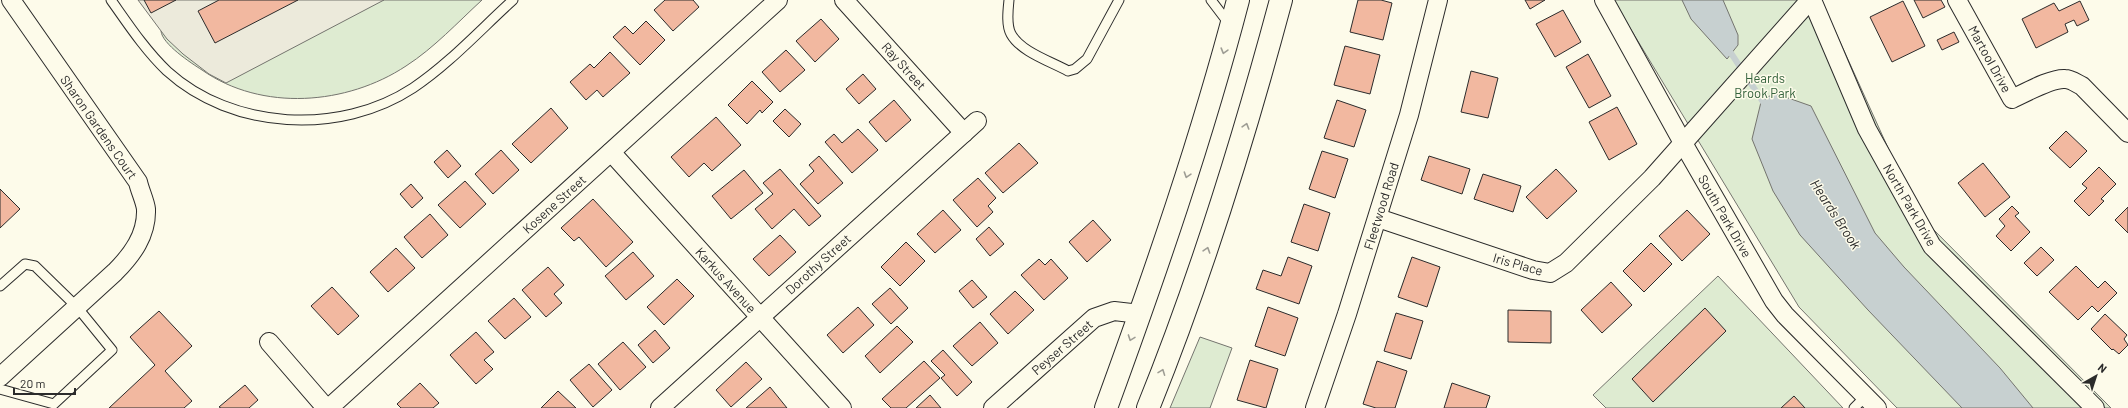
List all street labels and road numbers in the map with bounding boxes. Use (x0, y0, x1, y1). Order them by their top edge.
street label: Martool Drive (1965, 23, 2015, 95)
street label: Ray Street (878, 39, 930, 93)
street label: Sharon Gardens Court (57, 72, 141, 182)
street label: Fleetwood Road (1360, 160, 1402, 252)
street label: North Park Drive (1880, 161, 1940, 249)
street label: Kosene Street (519, 171, 589, 237)
street label: South Park Drive (1695, 172, 1755, 260)
street label: Dorothy Street (782, 230, 854, 298)
street label: Karkus Avenue (692, 244, 760, 316)
street label: Iris Place (1491, 249, 1545, 279)
street label: Peyser Street (1028, 316, 1096, 378)

